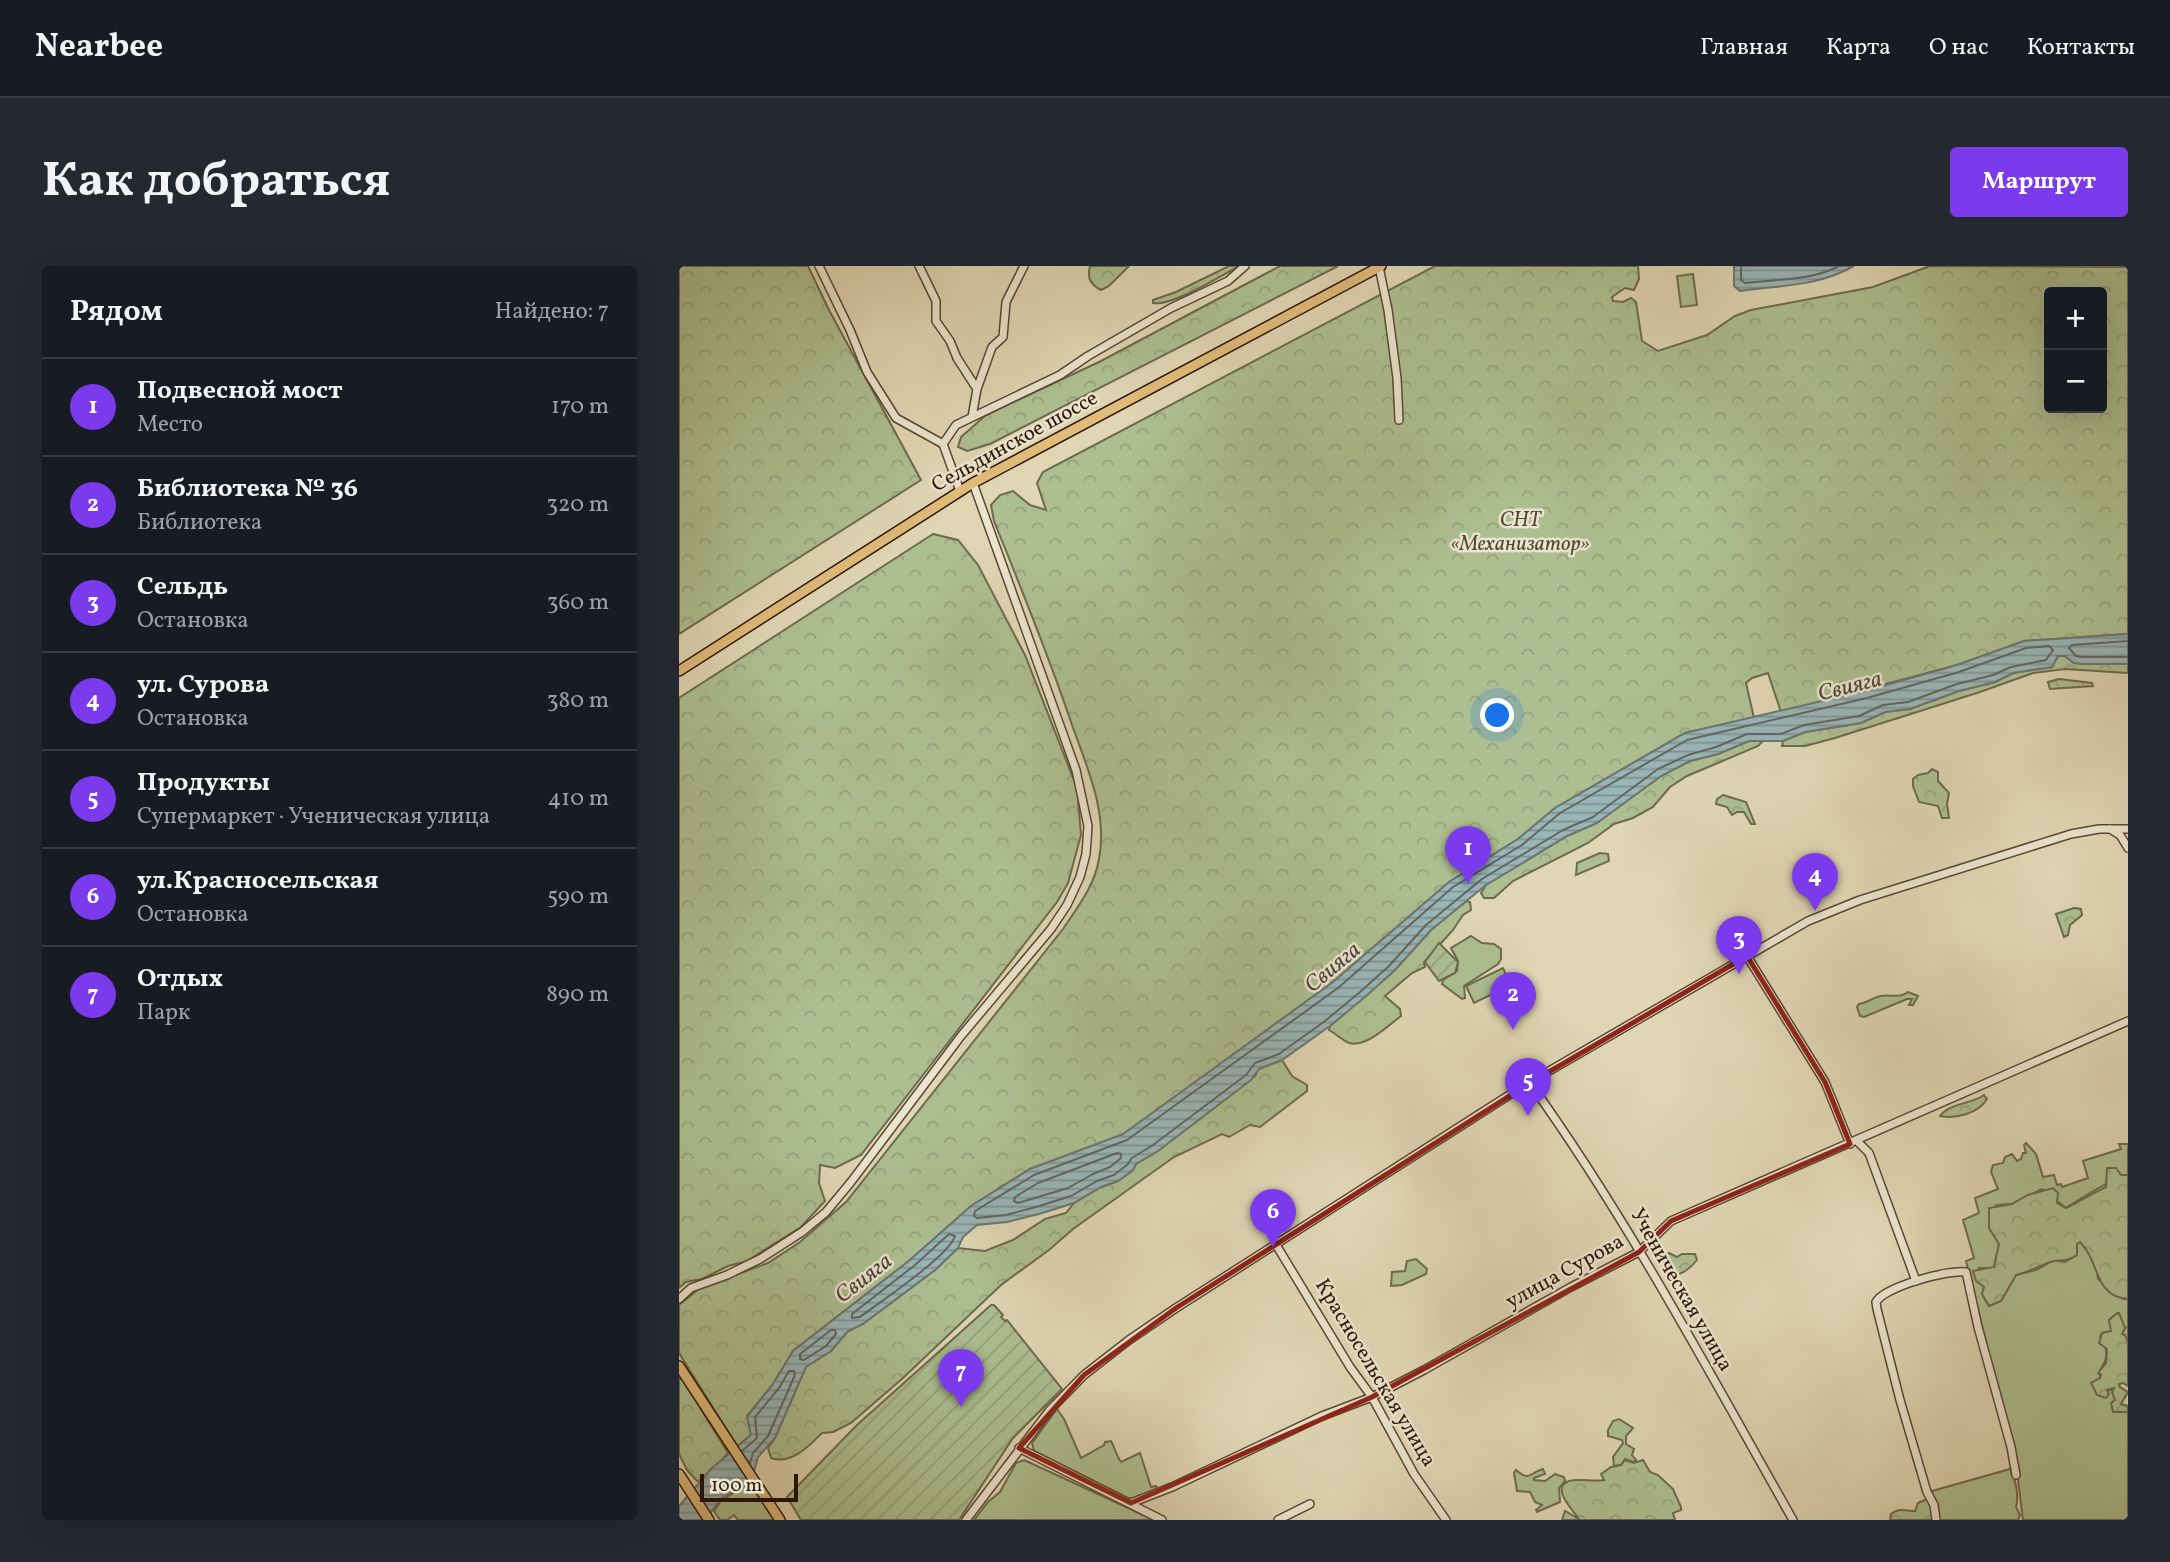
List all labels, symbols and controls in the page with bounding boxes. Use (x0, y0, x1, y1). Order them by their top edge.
text: Nearbee (35, 25, 163, 71)
text: Главная (1700, 31, 1788, 65)
text: Карта (1826, 31, 1891, 65)
text: О нас (1929, 31, 1989, 65)
text: Контакты (2027, 31, 2135, 65)
button: Маршрут (1950, 147, 2128, 217)
text: Как добраться (42, 148, 390, 217)
map controls (2044, 287, 2107, 413)
button: + (2044, 287, 2107, 350)
text: Рядом (70, 291, 163, 333)
text: Найдено: 7 (495, 296, 609, 328)
button: − (2044, 350, 2107, 413)
text: Подвесной мост (137, 373, 343, 409)
street label: Сельдинское шоссе (927, 384, 1103, 500)
text: 1 (88, 391, 98, 423)
text: 170 m (551, 391, 609, 423)
text: Место (137, 409, 203, 441)
text: Библиотека № 36 (137, 471, 358, 507)
text: 2 (87, 489, 99, 521)
text: 320 m (546, 489, 609, 521)
park label: СНТ «Механизатор» (1450, 506, 1590, 559)
text: Библиотека (137, 507, 262, 539)
text: Сельдь (137, 569, 228, 605)
text: 3 (87, 587, 99, 619)
text: 360 m (547, 587, 609, 619)
text: Остановка (137, 605, 249, 637)
water label: Свияга (1815, 664, 1886, 710)
text: ул. Сурова (137, 667, 269, 703)
text: 4 (86, 685, 100, 717)
text: 380 m (547, 685, 609, 717)
your location (1480, 698, 1514, 732)
text: Остановка (137, 703, 249, 735)
text: Продукты (137, 765, 270, 801)
text: 5 (87, 783, 99, 815)
text: 410 m (548, 783, 609, 815)
text: Супермаркет · Ученическая улица (137, 801, 490, 833)
pin: 1 (1445, 826, 1491, 884)
pin: 4 (1792, 853, 1838, 911)
text: ул.Красносельская (137, 863, 379, 899)
text: 6 (87, 881, 99, 913)
text: 590 m (547, 881, 609, 913)
text: Остановка (137, 899, 249, 931)
pin: 3 (1716, 916, 1762, 974)
water label: Свияга (1298, 935, 1368, 1001)
text: Отдых (137, 961, 223, 997)
pin: 2 (1490, 972, 1536, 1030)
text: 7 (88, 979, 99, 1011)
text: 890 m (546, 979, 609, 1011)
text: Парк (137, 997, 190, 1029)
pin: 5 (1505, 1058, 1551, 1116)
pin: 6 (1250, 1189, 1296, 1247)
street label: Ученическая улица (1622, 1203, 1740, 1377)
street label: улица Сурова (1501, 1228, 1629, 1316)
water label: Свияга (828, 1246, 900, 1312)
street label: Красносельская улица (1307, 1273, 1443, 1473)
pin: 7 (938, 1349, 984, 1407)
scale bar (700, 1471, 798, 1503)
text: 100 m (711, 1473, 762, 1499)

